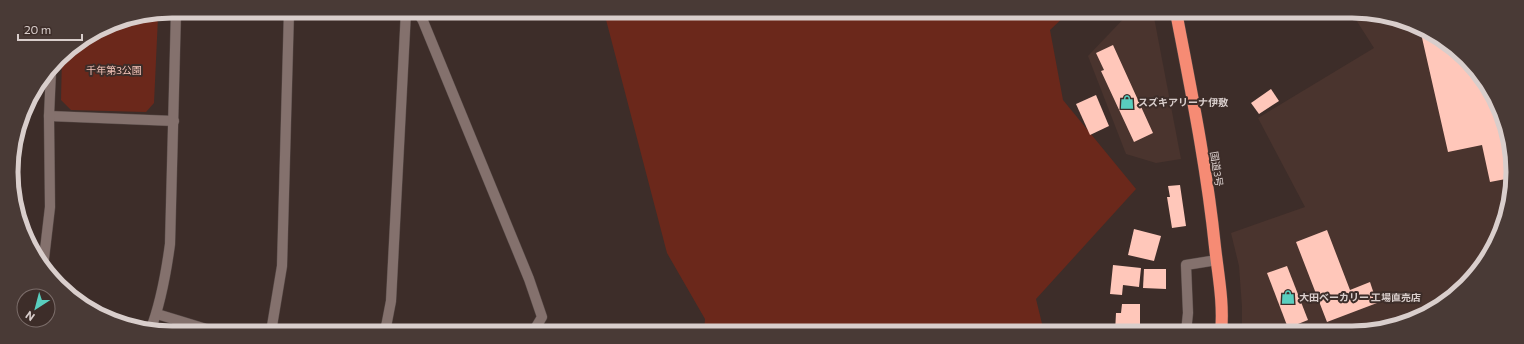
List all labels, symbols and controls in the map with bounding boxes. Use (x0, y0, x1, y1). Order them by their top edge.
scale bar (18, 16, 82, 42)
text: 20 m (24, 22, 51, 36)
park label: 千年第3公園 (86, 64, 142, 76)
shop icon: スズキアリーナ伊敷 (1119, 94, 1135, 110)
place label: スズキアリーナ伊敷 (1138, 96, 1229, 108)
street label: 国道3号 (1208, 150, 1226, 188)
north arrow (16, 288, 56, 328)
shop icon: 大田ベーカリー 工場直売店 (1280, 289, 1296, 305)
place label: 大田ベーカリー 工場直売店 (1299, 291, 1421, 303)
text: N (23, 309, 37, 324)

